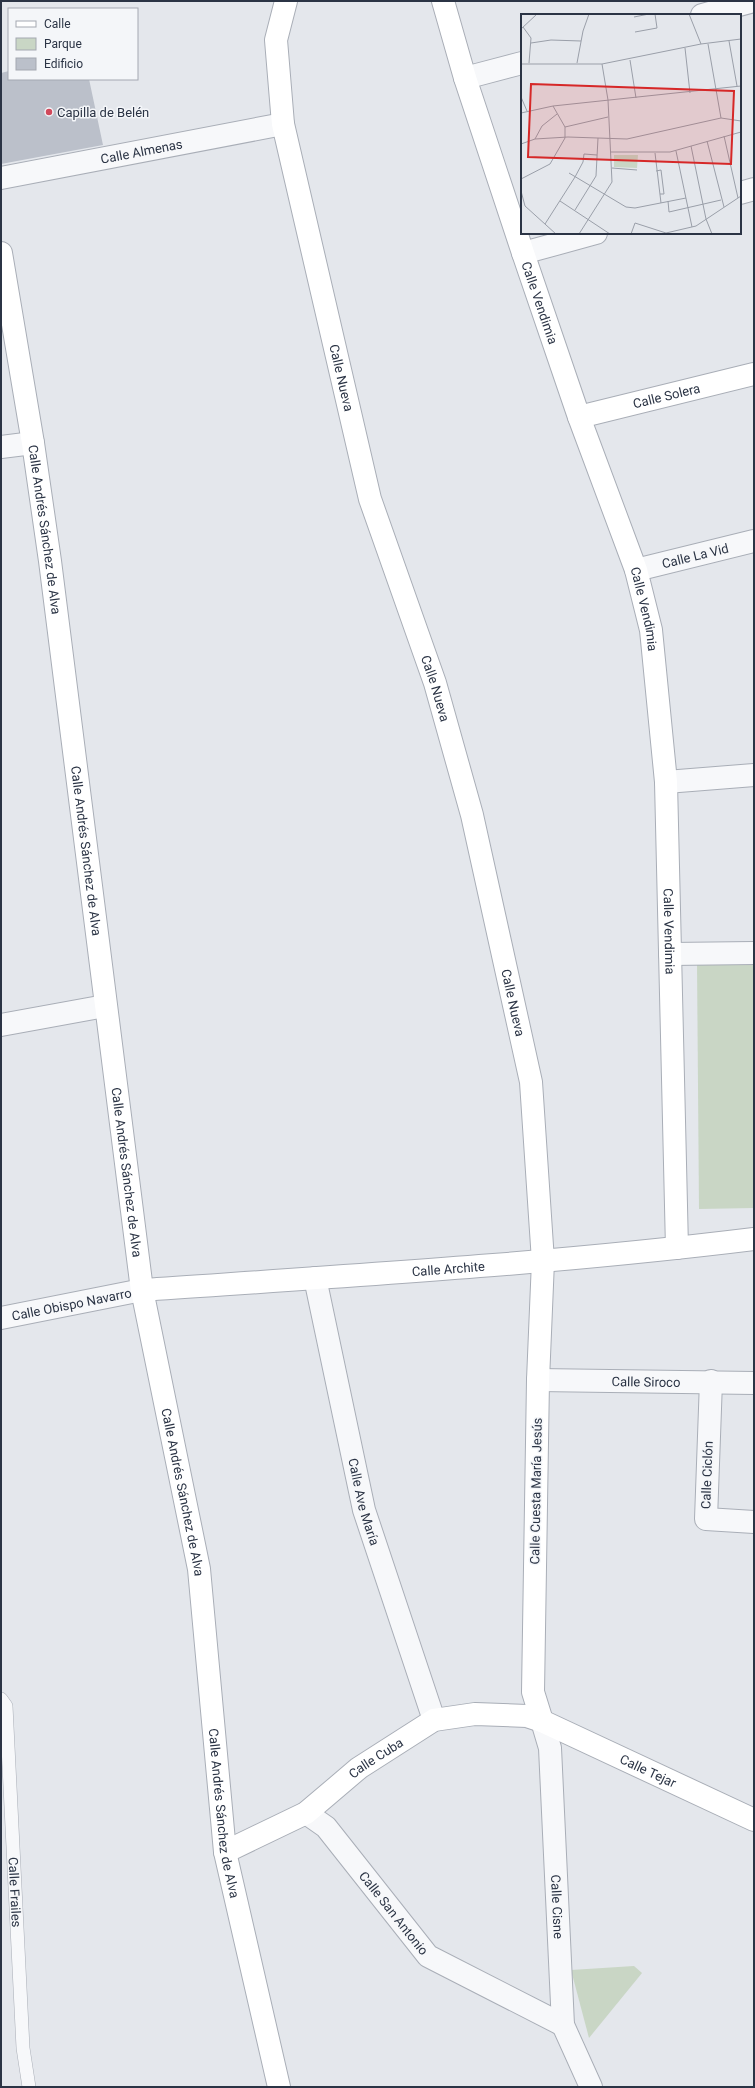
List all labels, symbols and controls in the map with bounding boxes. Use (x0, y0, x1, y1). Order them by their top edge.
legend (8, 8, 138, 80)
inset map (521, 14, 741, 234)
text: Calle (44, 17, 71, 31)
text: Parque (44, 37, 82, 51)
text: Edificio (44, 57, 83, 71)
place label: Capilla de Belén (57, 105, 149, 120)
marker: Capilla de Belén (44, 107, 54, 117)
street label: Calle Almenas (99, 136, 184, 166)
street label: Calle Vendimia (519, 259, 561, 346)
street label: Calle Nueva (327, 343, 357, 413)
street label: Calle Solera (631, 380, 701, 411)
street label: Calle Andrés Sánchez de Alva (26, 444, 64, 615)
street label: Calle La Vid (660, 540, 730, 571)
street label: Calle Vendimia (628, 565, 661, 652)
street label: Calle Nueva (418, 653, 453, 723)
street label: Calle Andrés Sánchez de Alva (68, 765, 105, 937)
street label: Calle Vendimia (661, 888, 678, 975)
street label: Calle Nueva (499, 968, 528, 1038)
street label: Calle Andrés Sánchez de Alva (109, 1086, 145, 1258)
street label: Calle Archite (411, 1258, 485, 1279)
street label: Calle Obispo Navarro (10, 1285, 133, 1323)
street label: Calle Siroco (611, 1374, 681, 1389)
street label: Calle Andrés Sánchez de Alva (159, 1407, 207, 1577)
street label: Calle Cuesta María Jesús (527, 1417, 545, 1564)
street label: Calle Ciclón (698, 1441, 716, 1509)
street label: Calle Ave María (346, 1457, 383, 1547)
street label: Calle Andrés Sánchez de Alva (206, 1728, 243, 1899)
street label: Calle Cuba (345, 1734, 406, 1781)
street label: Calle Tejar (618, 1751, 679, 1790)
street label: Calle Frailes (6, 1857, 25, 1928)
street label: Calle San Antonio (356, 1868, 432, 1958)
street label: Calle Cisne (548, 1874, 566, 1939)

